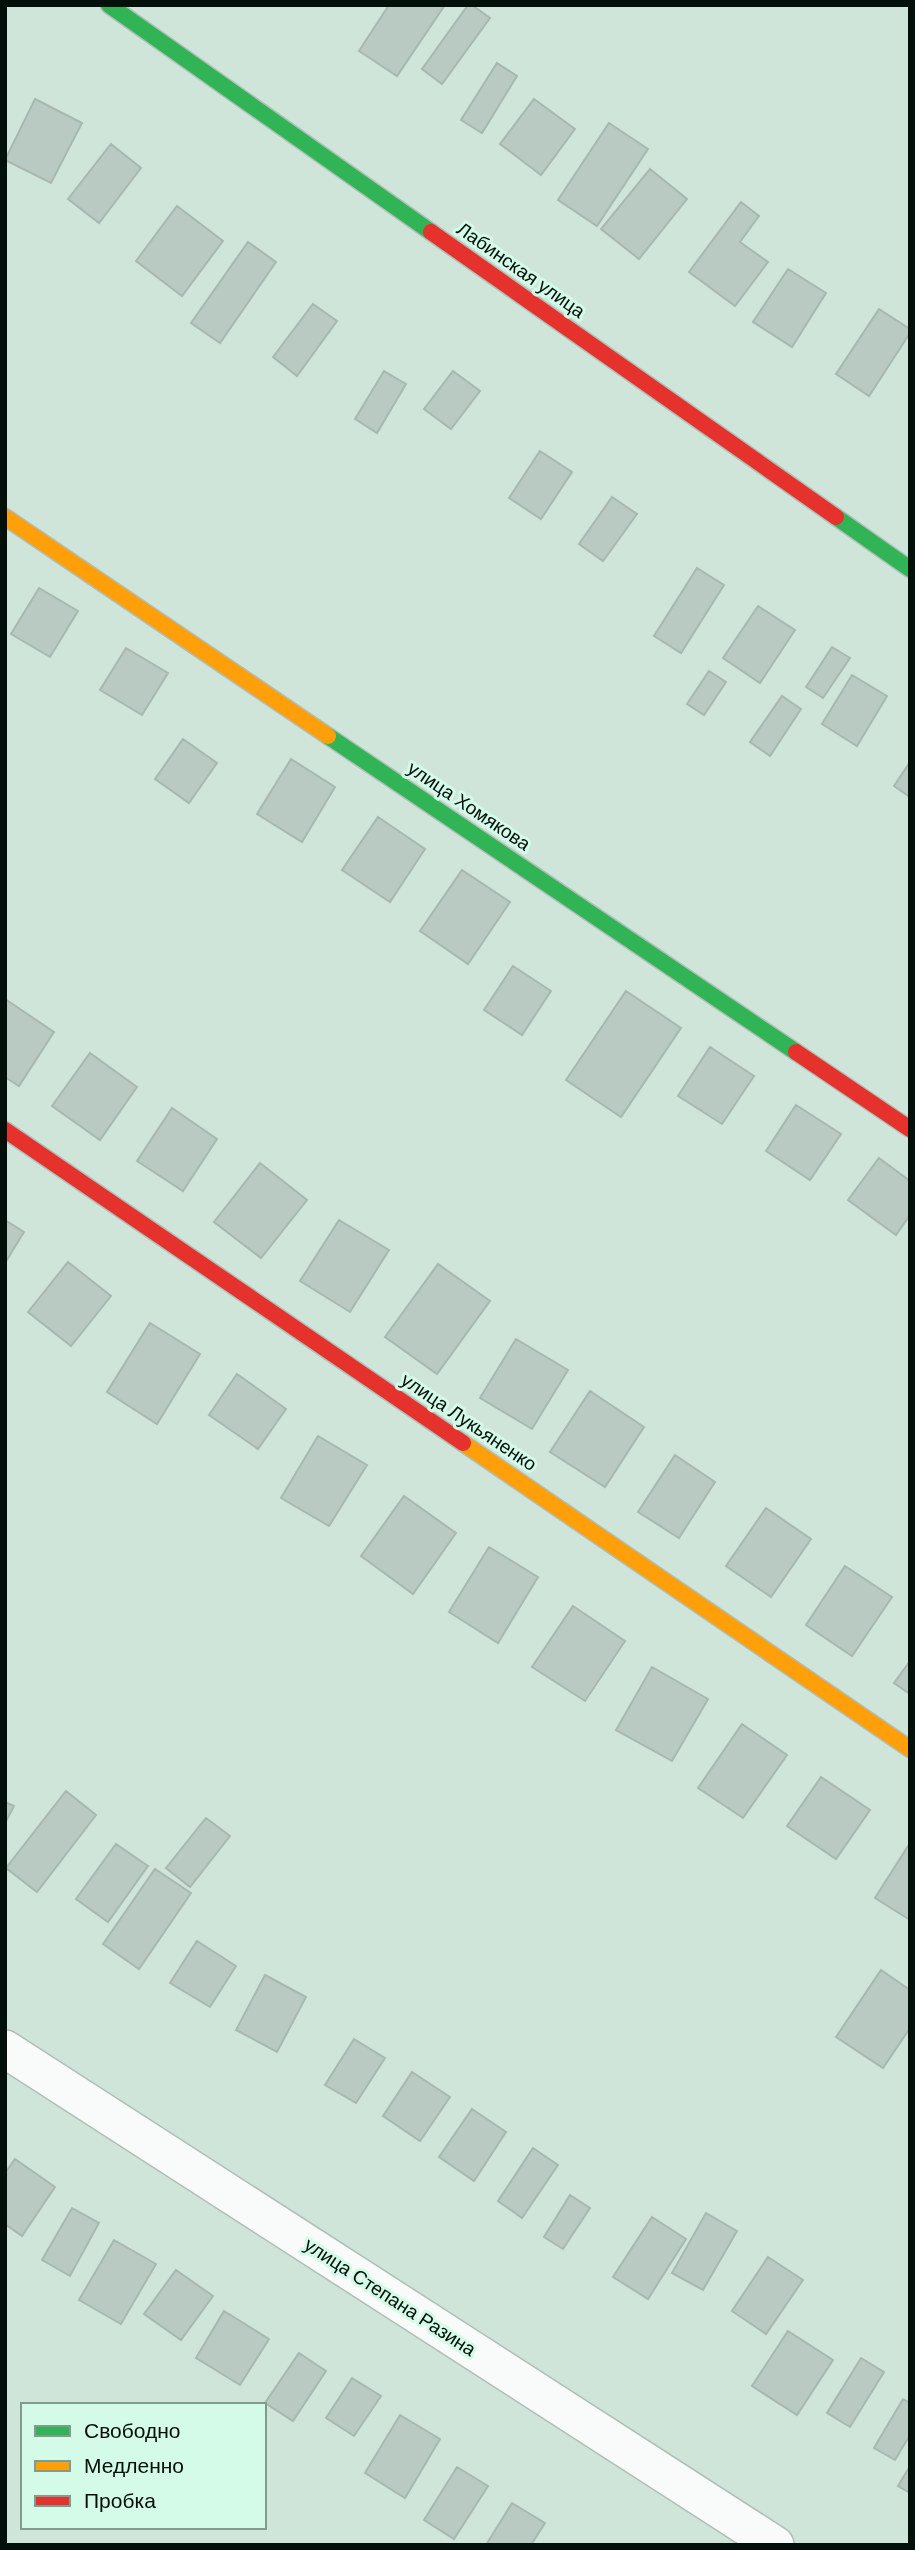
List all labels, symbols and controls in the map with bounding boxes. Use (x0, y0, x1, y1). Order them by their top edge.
street label: Лабинская улица (452, 216, 591, 324)
street label: улица Хомякова (403, 756, 536, 857)
street label: улица Лукьяненко (396, 1367, 542, 1477)
street label: улица Степана Разина (299, 2232, 481, 2362)
legend (21, 2403, 266, 2529)
text: Свободно (84, 2417, 181, 2445)
text: Медленно (84, 2452, 184, 2480)
text: Пробка (84, 2487, 156, 2515)

